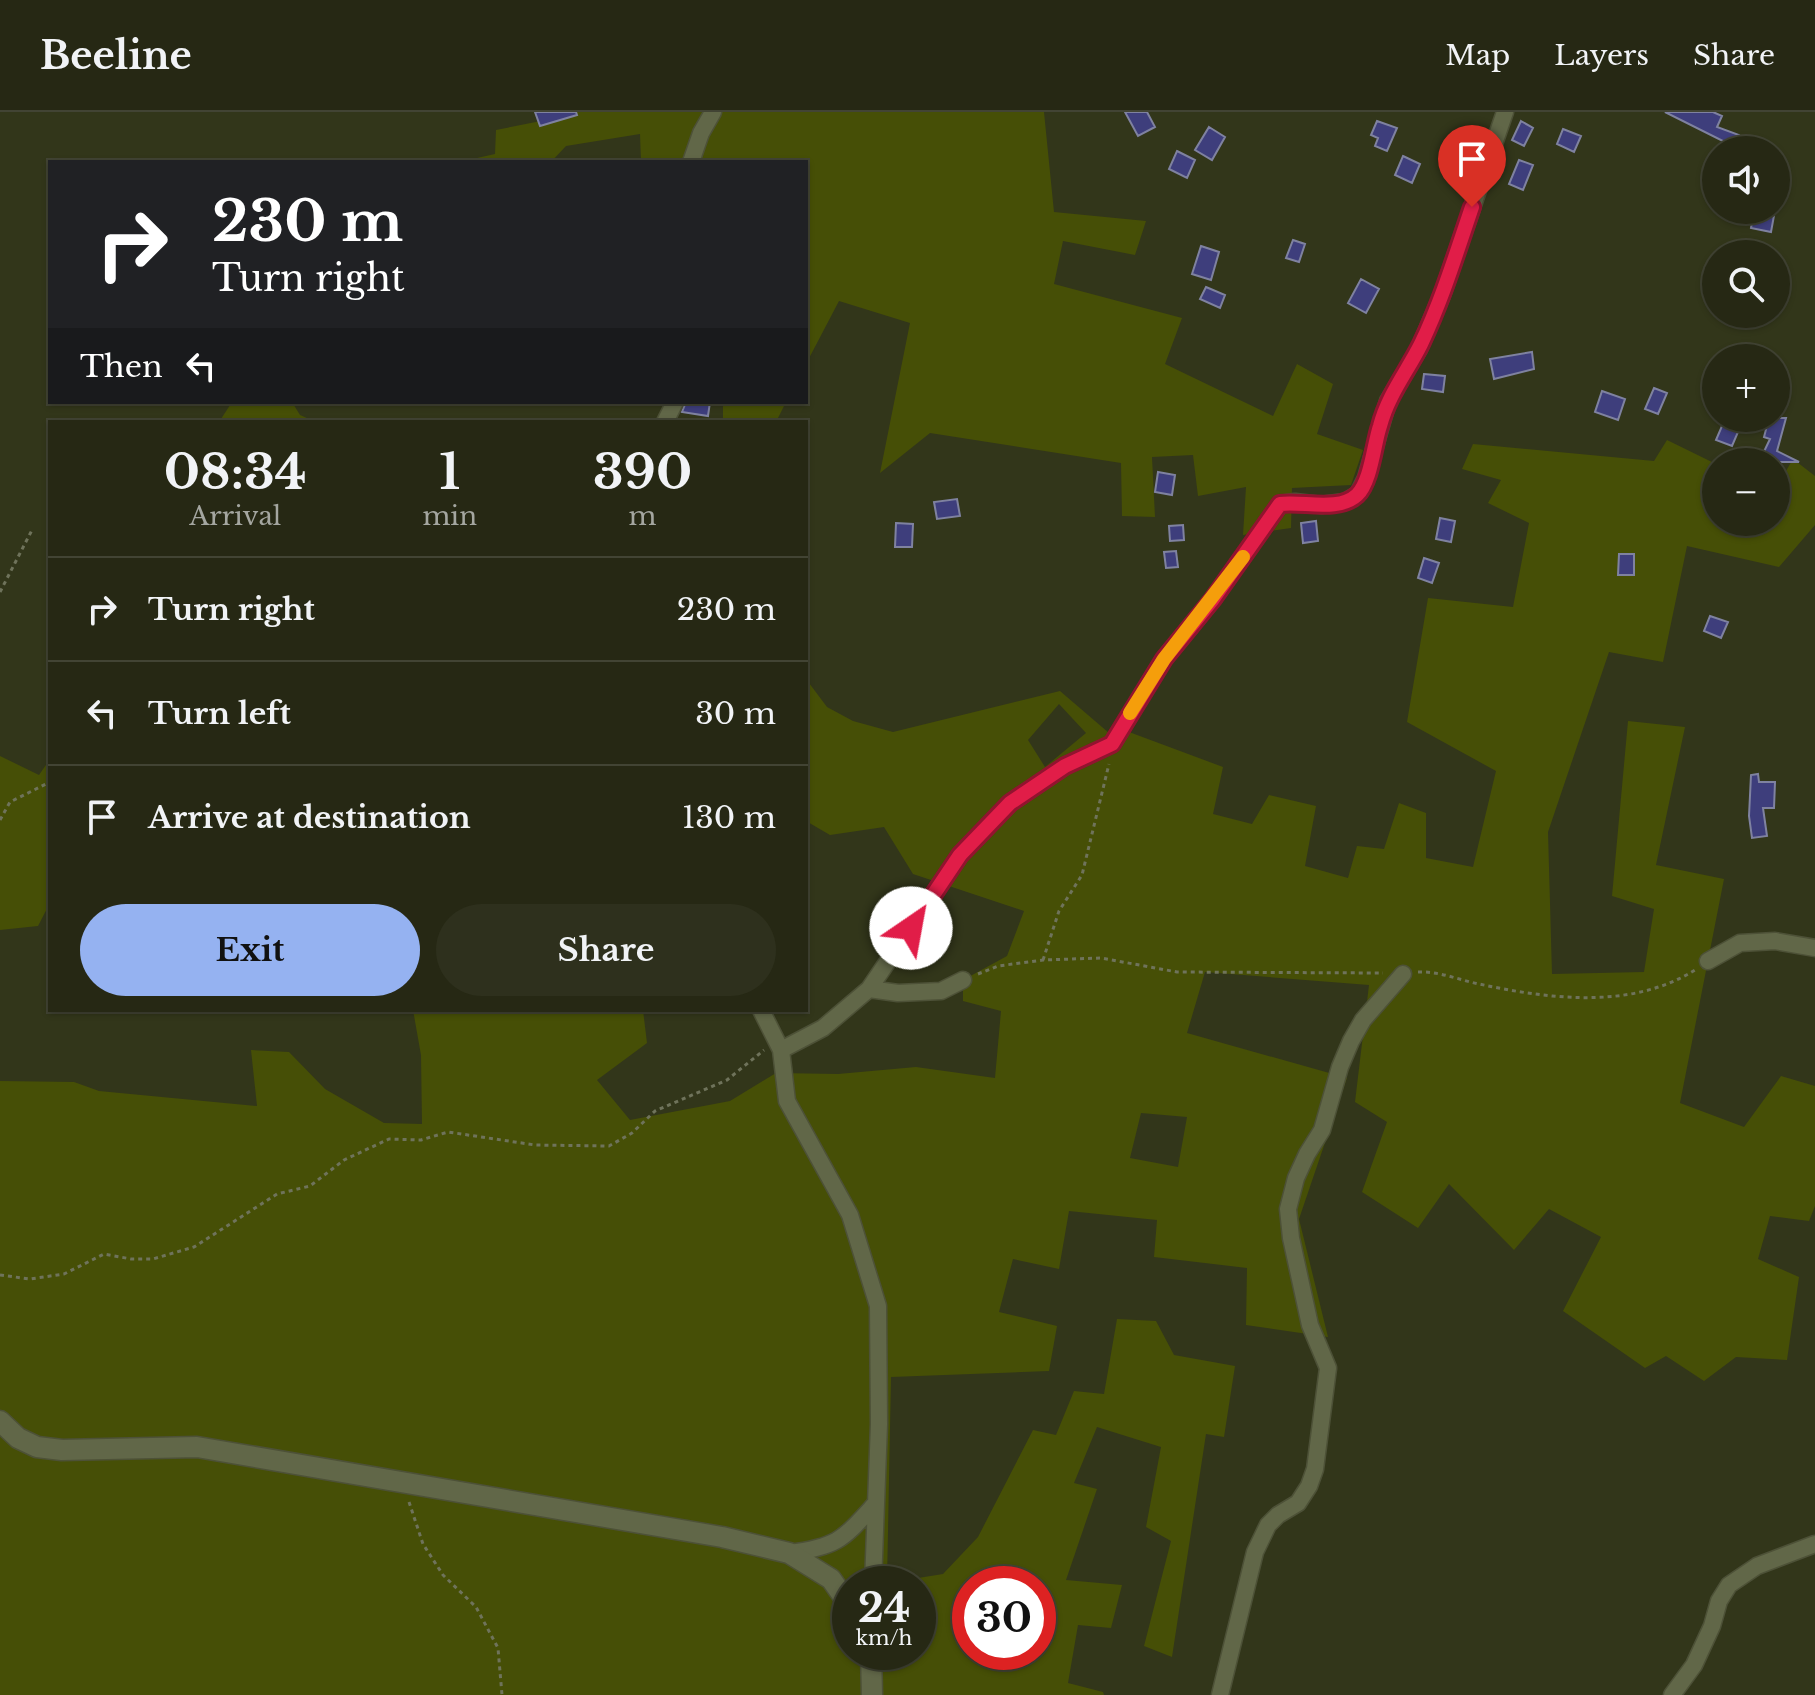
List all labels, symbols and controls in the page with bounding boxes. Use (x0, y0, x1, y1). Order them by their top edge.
text: Beeline (40, 32, 192, 79)
text: Map (1445, 38, 1510, 73)
text: Layers (1554, 38, 1649, 73)
text: Share (1693, 38, 1775, 73)
pin (1438, 125, 1506, 207)
map controls (1702, 136, 1790, 536)
button: sound (1702, 136, 1790, 224)
icon: arrive (1450, 137, 1494, 181)
text: 230 m (212, 187, 403, 256)
icon: right (80, 192, 184, 296)
button: search (1702, 240, 1790, 328)
text: Turn right (212, 256, 405, 301)
icon: left (179, 344, 223, 388)
button: + (1702, 344, 1790, 432)
text: Then (80, 348, 163, 385)
text: 08:34 (164, 442, 307, 502)
text: 1 (439, 442, 460, 502)
text: 390 (593, 442, 692, 502)
button: − (1702, 448, 1790, 536)
text: Arrival (189, 500, 281, 532)
text: min (422, 500, 477, 532)
text: m (629, 500, 657, 532)
icon: right (80, 587, 124, 631)
text: Turn right (148, 591, 315, 628)
text: 230 m (677, 591, 776, 628)
icon: left (80, 691, 124, 735)
text: Turn left (148, 695, 291, 732)
text: 30 m (695, 695, 776, 732)
icon: arrive (80, 795, 124, 839)
text: Arrive at destination (148, 799, 471, 836)
text: 130 m (682, 799, 776, 836)
position arrow (869, 886, 953, 970)
button: Exit (80, 904, 420, 996)
button: Share (436, 904, 776, 996)
speed limit sign: 30 (952, 1566, 1056, 1670)
text: 24 (858, 1583, 910, 1633)
text: km/h (856, 1626, 912, 1650)

